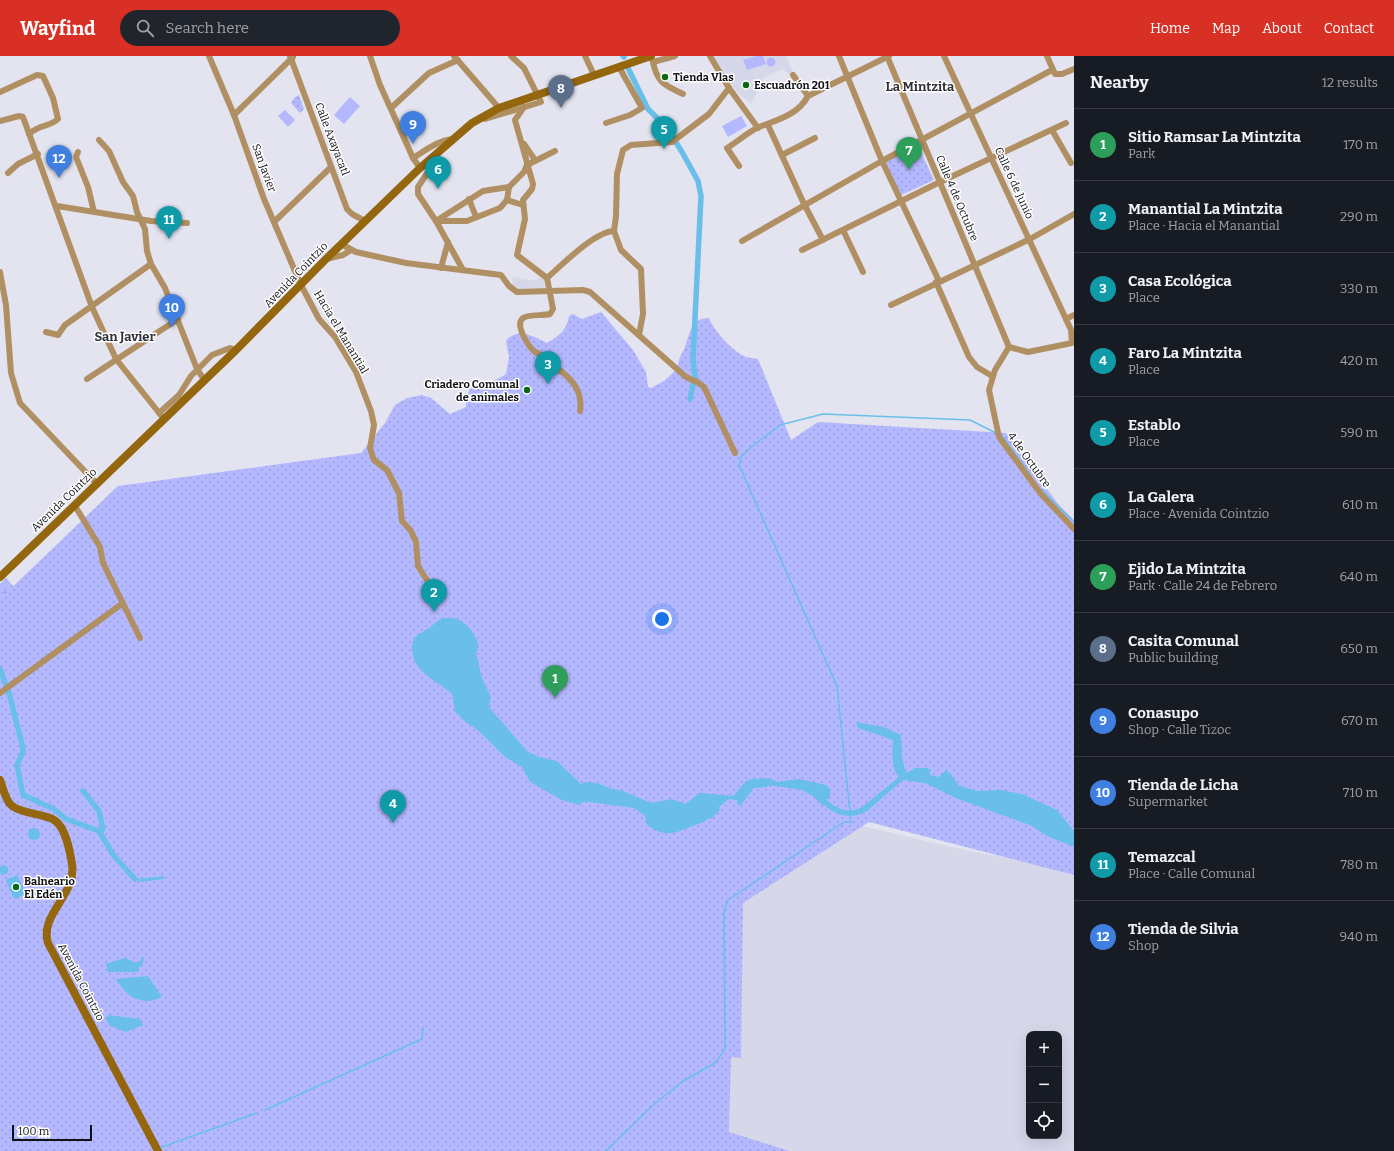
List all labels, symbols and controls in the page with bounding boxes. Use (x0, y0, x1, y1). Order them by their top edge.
search box (120, 10, 400, 46)
text: Wayfind (20, 17, 96, 40)
icon: search (134, 17, 156, 39)
text: Search here (166, 19, 249, 37)
text: Home (1150, 20, 1190, 37)
text: Map (1212, 20, 1240, 37)
text: About (1262, 20, 1302, 37)
text: Contact (1324, 20, 1374, 37)
place label: Tienda Vlas (673, 71, 734, 84)
marker: Tienda Vlas (660, 72, 670, 82)
text: Nearby (1090, 72, 1149, 93)
pin: 8 (548, 75, 574, 108)
text: 12 results (1322, 75, 1378, 90)
place label: Escuadrón 201 (754, 79, 830, 92)
district label: La Mintzita (886, 79, 955, 94)
marker: Escuadrón 201 (741, 80, 751, 90)
street label: Calle Axayacatl (312, 101, 352, 177)
pin: 9 (400, 111, 426, 144)
pin: 5 (651, 116, 677, 149)
text: Sitio Ramsar La Mintzita (1128, 128, 1301, 146)
pin: 7 (896, 137, 922, 170)
text: 1 (1100, 137, 1106, 152)
text: 170 m (1343, 137, 1378, 152)
street label: San Javier (249, 142, 279, 194)
pin: 12 (46, 145, 72, 178)
street label: Calle 6 de Junio (992, 145, 1036, 221)
text: Park (1128, 146, 1155, 161)
street label: Calle 4 de Octubre (933, 153, 981, 243)
pin: 6 (425, 156, 451, 189)
text: Manantial La Mintzita (1128, 200, 1283, 218)
pin: 11 (156, 206, 182, 239)
text: 2 (1099, 209, 1107, 224)
text: 290 m (1340, 209, 1378, 224)
text: Place · Hacia el Manantial (1128, 218, 1280, 233)
street label: Avenida Cointzio (261, 240, 331, 310)
text: Casa Ecológica (1128, 272, 1232, 290)
text: 3 (1099, 281, 1107, 296)
text: 330 m (1340, 281, 1378, 296)
street label: Hacia el Manantial (311, 288, 371, 376)
text: Place (1128, 290, 1160, 305)
pin: 10 (159, 294, 185, 327)
district label: San Javier (94, 329, 156, 344)
text: Faro La Mintzita (1128, 344, 1242, 362)
pin: 3 (535, 351, 561, 384)
text: 4 (1099, 353, 1107, 368)
text: 420 m (1340, 353, 1378, 368)
text: Place (1128, 362, 1160, 377)
place label: Criadero Comunal de animales (424, 378, 520, 404)
marker: Criadero Comunal de animales (522, 385, 532, 395)
text: Establo (1128, 416, 1181, 434)
text: 5 (1099, 425, 1107, 440)
text: 590 m (1340, 425, 1378, 440)
street label: 4 de Octubre (1005, 430, 1053, 490)
text: Place (1128, 434, 1160, 449)
street label: Avenida Cointzio (29, 465, 99, 535)
text: La Galera (1128, 488, 1194, 506)
text: 6 (1099, 497, 1107, 512)
text: 610 m (1342, 497, 1378, 512)
text: Place · Avenida Cointzio (1128, 506, 1269, 521)
text: Ejido La Mintzita (1128, 560, 1246, 578)
text: 7 (1100, 569, 1107, 584)
text: 640 m (1339, 569, 1378, 584)
text: Park · Calle 24 de Febrero (1128, 578, 1277, 593)
pin: 2 (421, 579, 447, 612)
your location (652, 609, 672, 629)
text: Casita Comunal (1128, 632, 1239, 650)
text: 8 (1099, 641, 1107, 656)
text: 650 m (1340, 641, 1378, 656)
text: Public building (1128, 650, 1218, 665)
pin: 1 (542, 665, 568, 698)
text: Conasupo (1128, 704, 1199, 722)
text: 9 (1099, 713, 1107, 728)
text: 670 m (1341, 713, 1378, 728)
text: Shop · Calle Tizoc (1128, 722, 1231, 737)
text: Tienda de Licha (1128, 776, 1238, 794)
text: 10 (1096, 785, 1110, 800)
text: 710 m (1343, 785, 1378, 800)
pin: 4 (380, 790, 406, 823)
text: Supermarket (1128, 794, 1208, 809)
text: Temazcal (1128, 848, 1196, 866)
text: 11 (1097, 857, 1109, 872)
text: 780 m (1341, 857, 1378, 872)
text: Place · Calle Comunal (1128, 866, 1255, 881)
place label: Balneario El Edén (24, 875, 75, 901)
marker: Balneario El Edén (11, 882, 21, 892)
text: Tienda de Silvia (1128, 920, 1239, 938)
text: 12 (1097, 929, 1109, 944)
text: 940 m (1339, 929, 1378, 944)
text: Shop (1128, 938, 1159, 953)
street label: Avenida Cointzio (55, 941, 107, 1023)
map controls (1026, 1031, 1062, 1139)
button: + (1026, 1031, 1062, 1067)
button: − (1026, 1067, 1062, 1103)
button: locate (1026, 1103, 1062, 1139)
scale bar (12, 1123, 92, 1142)
text: 100 m (18, 1125, 49, 1138)

